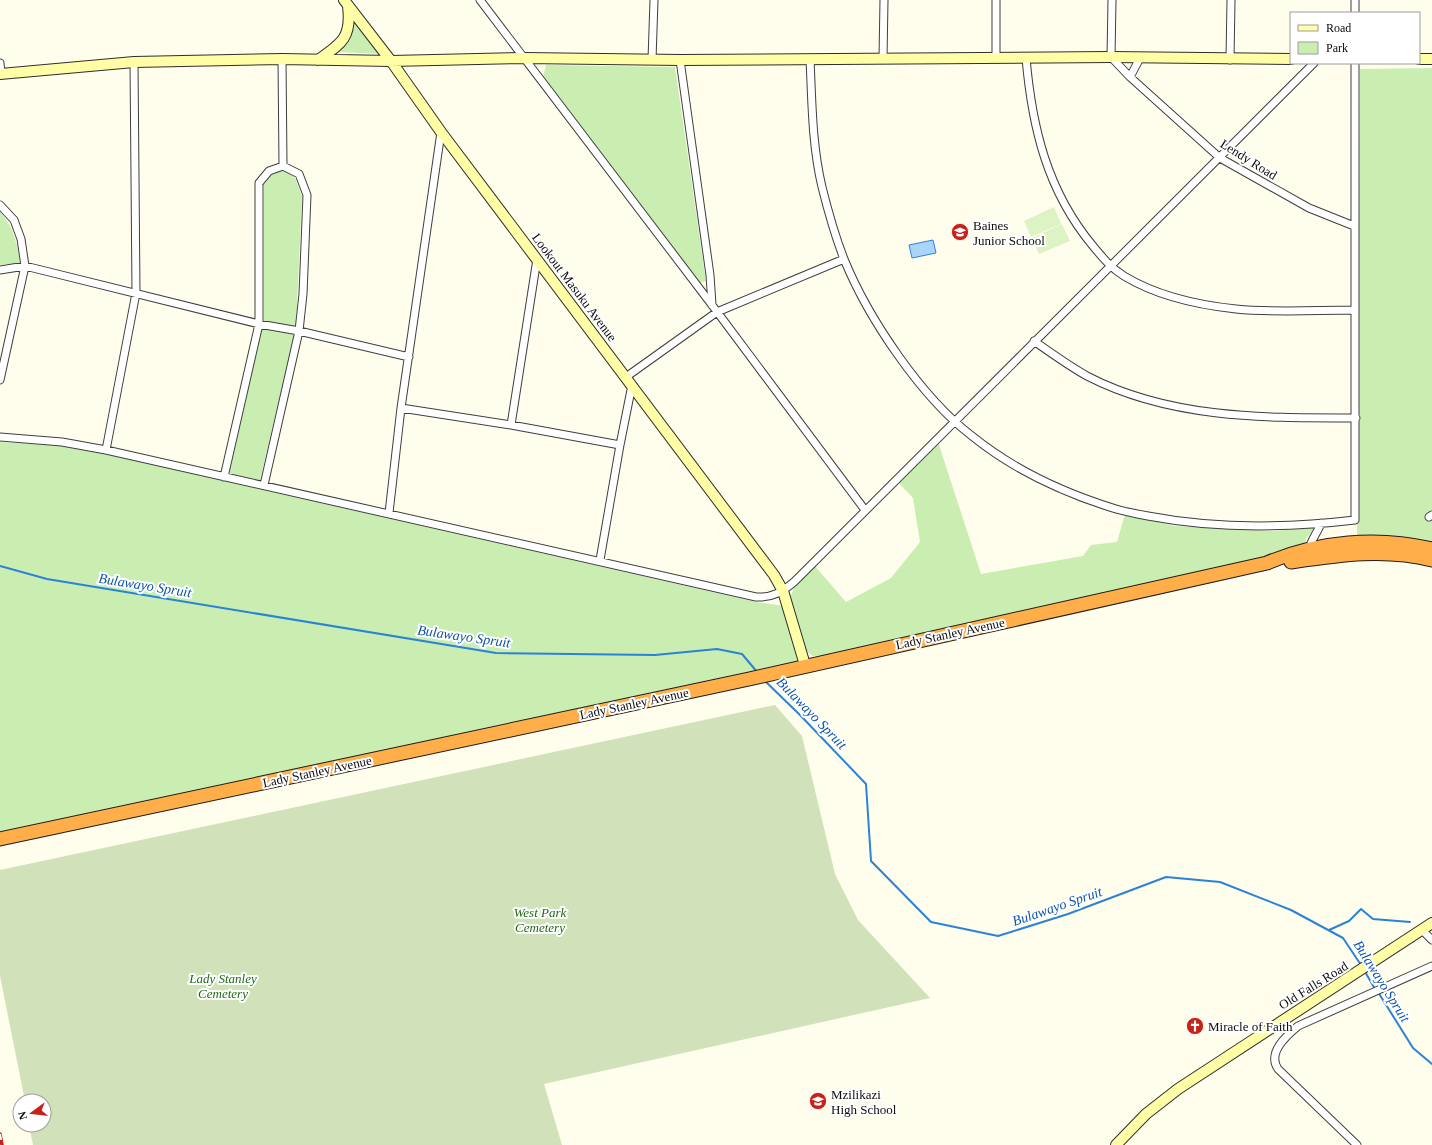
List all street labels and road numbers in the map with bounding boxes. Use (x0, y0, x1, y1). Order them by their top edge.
street label: Lendy Road (1218, 136, 1280, 183)
street label: Lookout Masuku Avenue (529, 230, 620, 344)
street label: Lady Stanley Avenue (894, 615, 1006, 652)
street label: Lady Stanley Avenue (578, 685, 690, 722)
street label: Lady Stanley Avenue (261, 753, 373, 790)
street label: Old Falls Road (1276, 958, 1351, 1013)

